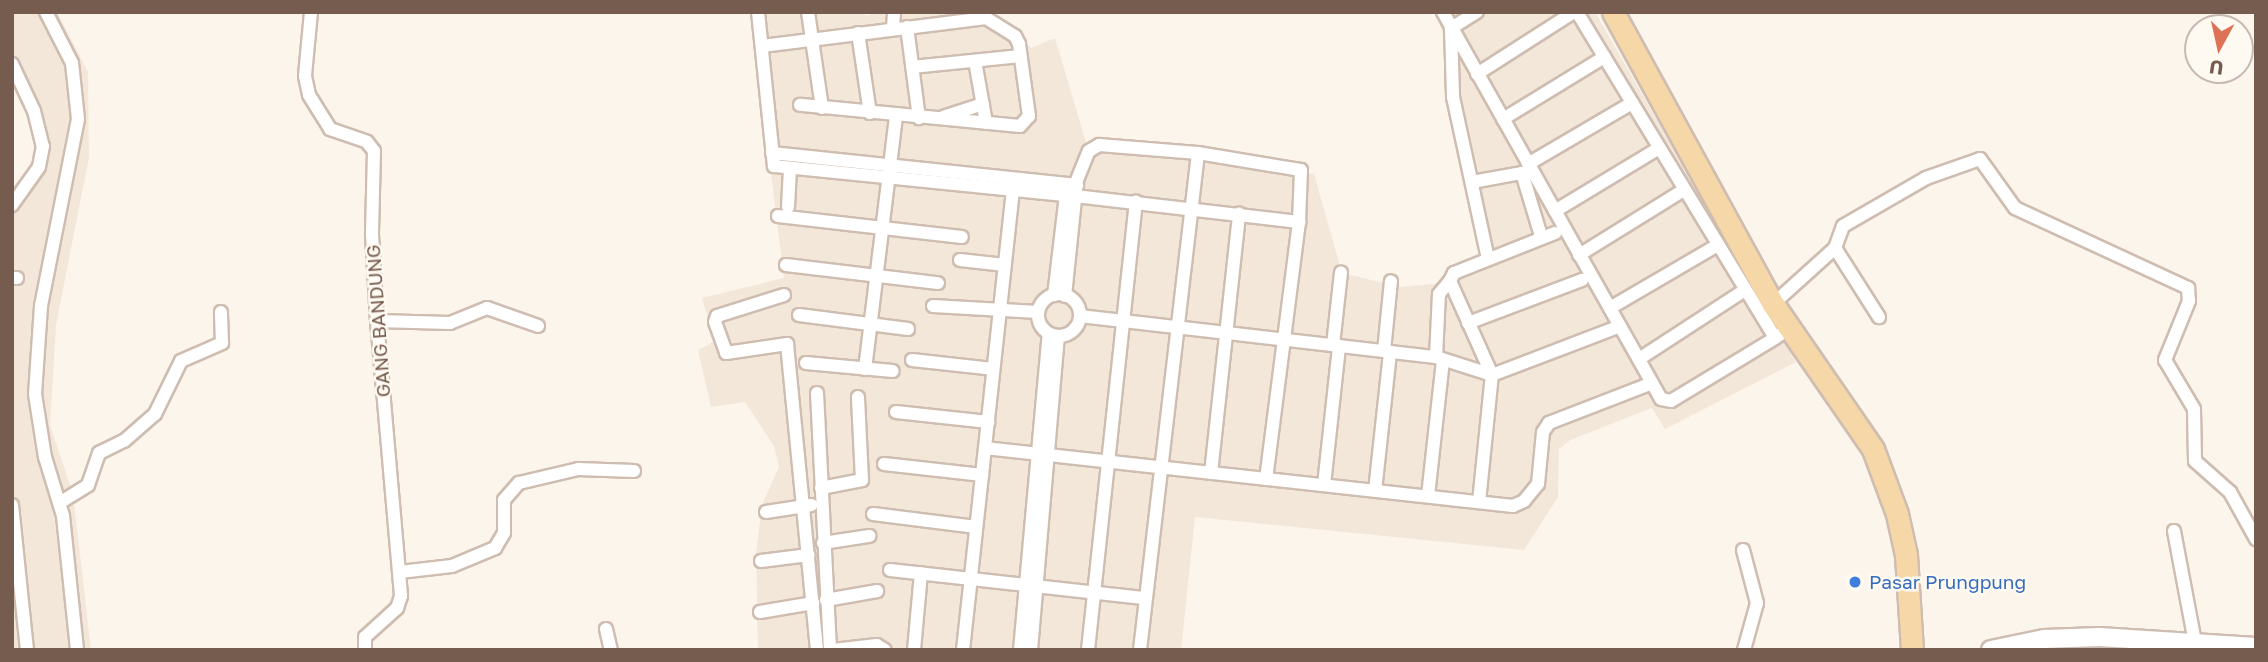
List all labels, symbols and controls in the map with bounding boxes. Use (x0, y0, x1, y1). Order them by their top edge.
north arrow (2184, 14, 2254, 84)
text: U (2208, 56, 2225, 81)
street label: GANG BANDUNG (361, 244, 395, 398)
place label: Pasar Prungpung (1869, 571, 2026, 593)
marker: Pasar Prungpung (1847, 574, 1863, 590)

